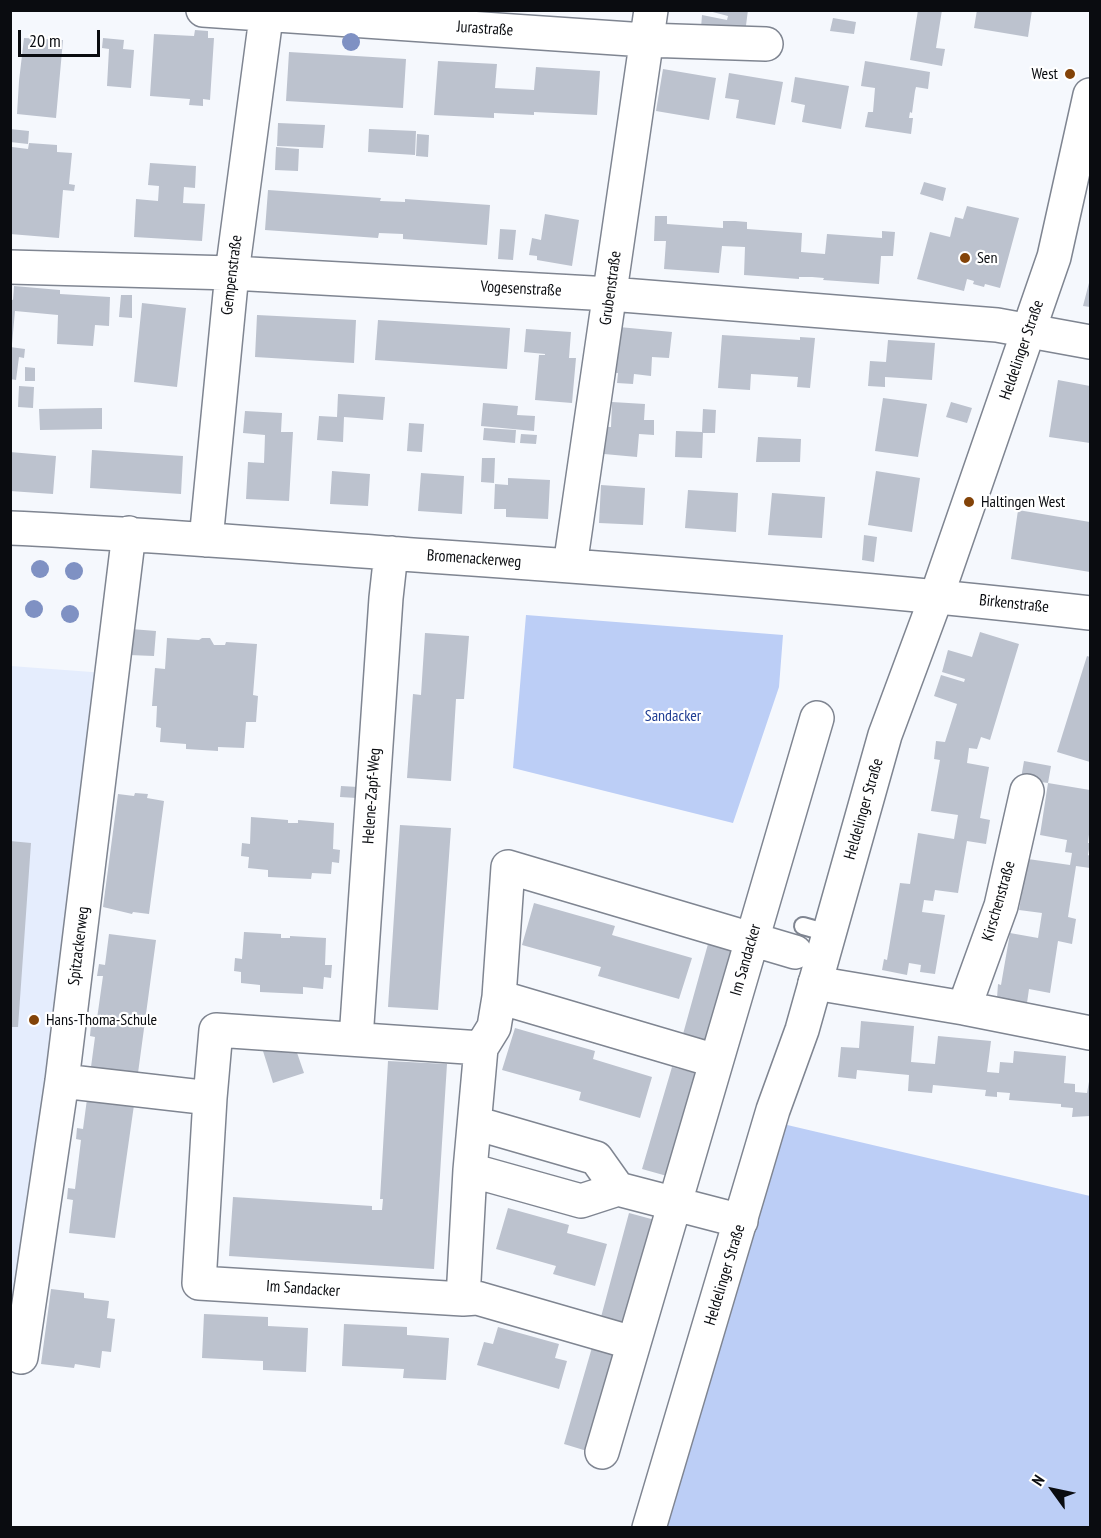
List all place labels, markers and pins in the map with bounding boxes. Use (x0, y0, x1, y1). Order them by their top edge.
place label: West (1031, 64, 1058, 84)
marker: West (1063, 67, 1077, 81)
place label: Sen (977, 248, 997, 268)
marker: Sen (958, 251, 972, 265)
place label: Haltingen West (981, 492, 1065, 512)
marker: Haltingen West (962, 495, 976, 509)
place label: Hans-Thoma-Schule (46, 1010, 157, 1030)
marker: Hans-Thoma-Schule (27, 1013, 41, 1027)

